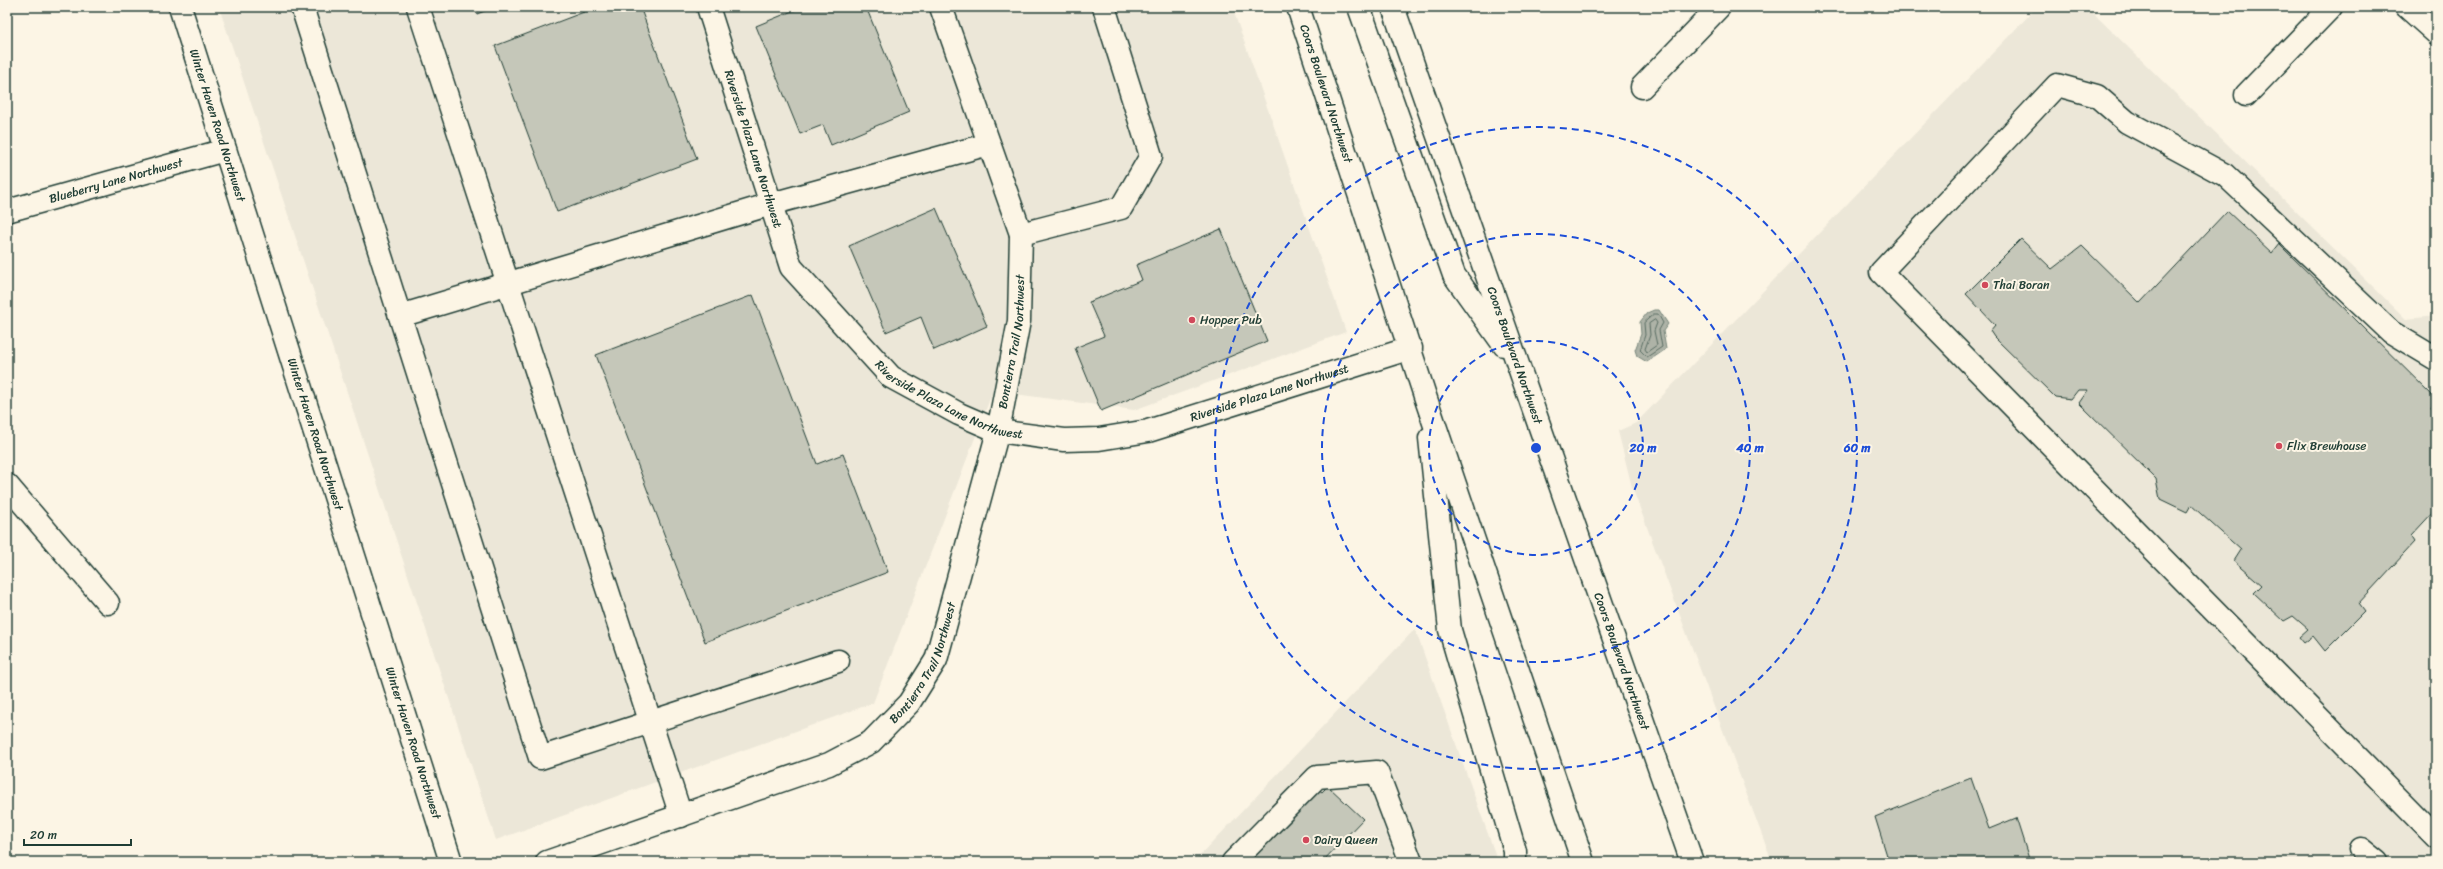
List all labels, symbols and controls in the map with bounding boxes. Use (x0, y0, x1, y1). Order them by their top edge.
street label: Coors Boulevard Northwest (1293, 21, 1360, 167)
street label: Winter Haven Road Northwest (183, 46, 252, 205)
street label: Riverside Plaza Lane Northwest (718, 67, 789, 231)
street label: Blueberry Lane Northwest (46, 151, 186, 210)
street label: Bontierra Trail Northwest (991, 273, 1031, 411)
place label: Thai Boran (1993, 274, 2050, 296)
marker: Thai Boran (1980, 280, 1990, 290)
street label: Coors Boulevard Northwest (1481, 283, 1549, 428)
place label: Hopper Pub (1200, 309, 1262, 331)
marker: Hopper Pub (1187, 315, 1197, 325)
street label: Winter Haven Road Northwest (281, 355, 350, 514)
street label: Riverside Plaza Lane Northwest (869, 355, 1024, 445)
street label: Riverside Plaza Lane Northwest (1187, 357, 1351, 428)
place label: Flix Brewhouse (2287, 435, 2366, 457)
text: 20 m (1629, 437, 1657, 459)
text: 40 m (1735, 437, 1764, 459)
text: 60 m (1843, 437, 1871, 459)
centre of rings (1529, 441, 1543, 455)
marker: Flix Brewhouse (2274, 441, 2284, 451)
street label: Coors Boulevard Northwest (1587, 589, 1656, 734)
street label: Bontierra Trail Northwest (883, 598, 963, 729)
street label: Winter Haven Road Northwest (379, 664, 448, 823)
scale bar (24, 821, 131, 847)
text: 20 m (30, 824, 57, 846)
place label: Dairy Queen (1314, 829, 1378, 851)
marker: Dairy Queen (1301, 835, 1311, 845)

